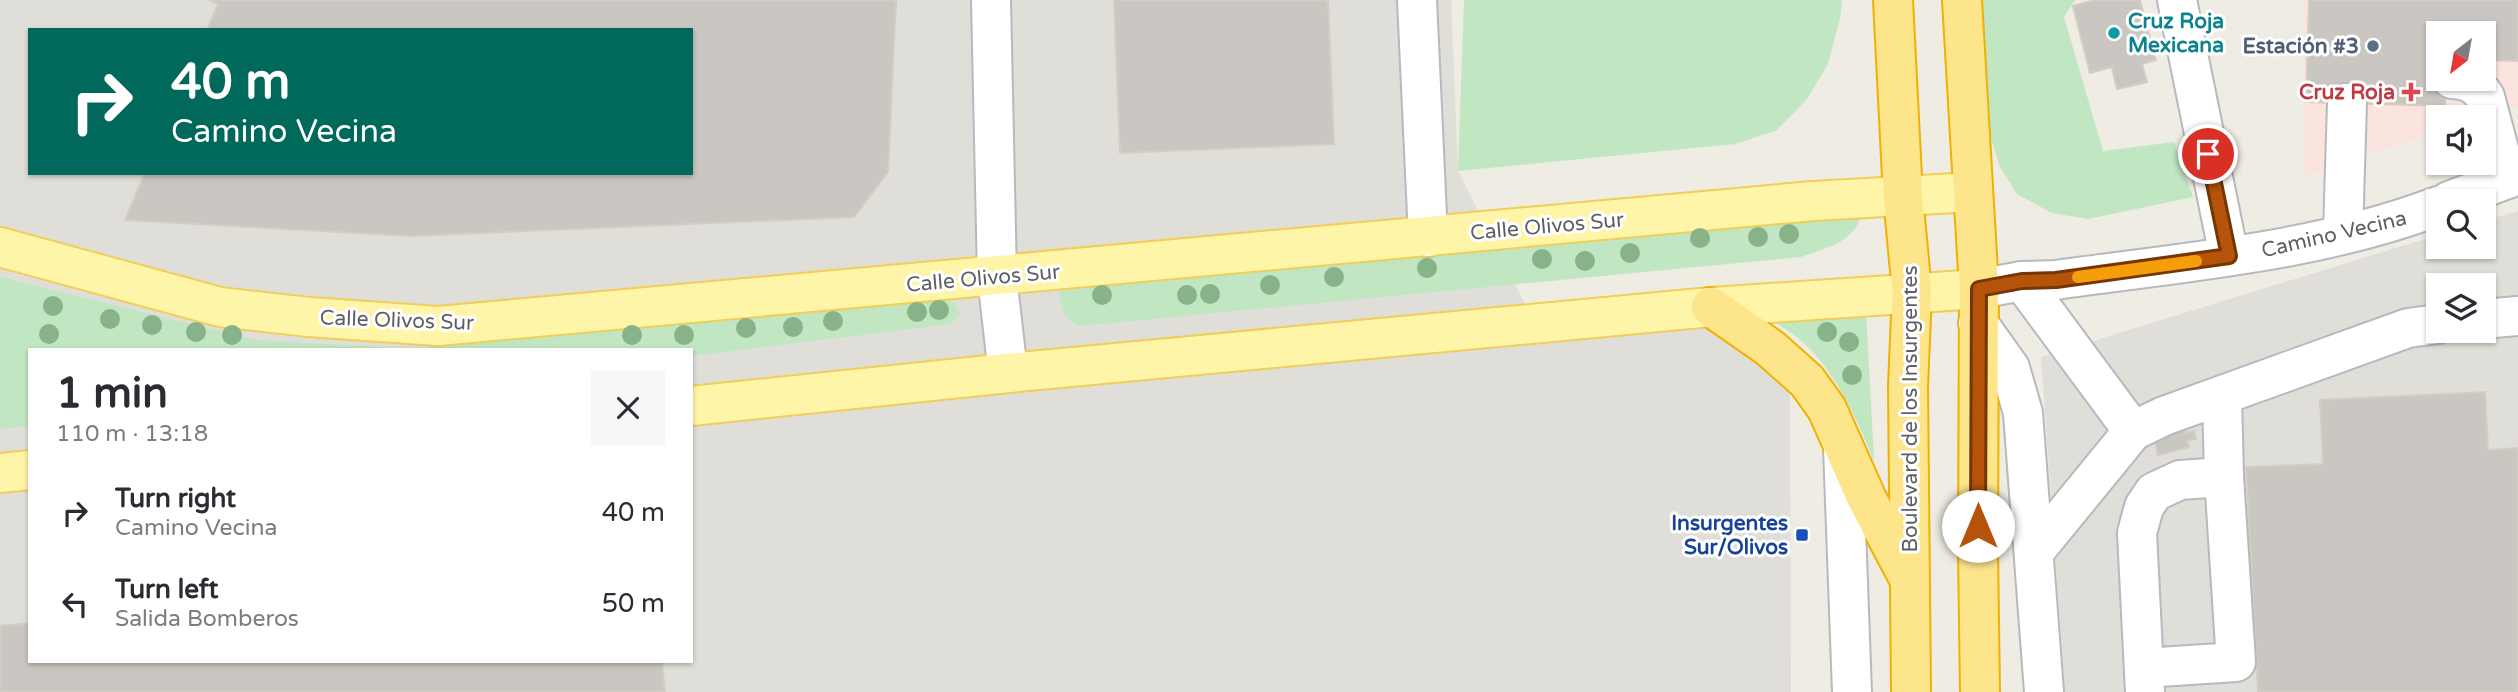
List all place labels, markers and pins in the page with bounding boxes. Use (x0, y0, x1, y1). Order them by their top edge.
place label: Cruz Roja Mexicana (2128, 9, 2224, 58)
marker: Cruz Roja Mexicana (2106, 25, 2122, 41)
place label: Estación #3 (2242, 34, 2359, 59)
marker: Estación #3 (2365, 38, 2381, 54)
place label: Cruz Roja (2299, 80, 2395, 105)
marker: Cruz Roja (2401, 82, 2421, 102)
pin (2178, 124, 2238, 184)
place label: Insurgentes Sur/Olivos (1671, 511, 1788, 560)
marker: Insurgentes Sur/Olivos (1794, 527, 1810, 543)

